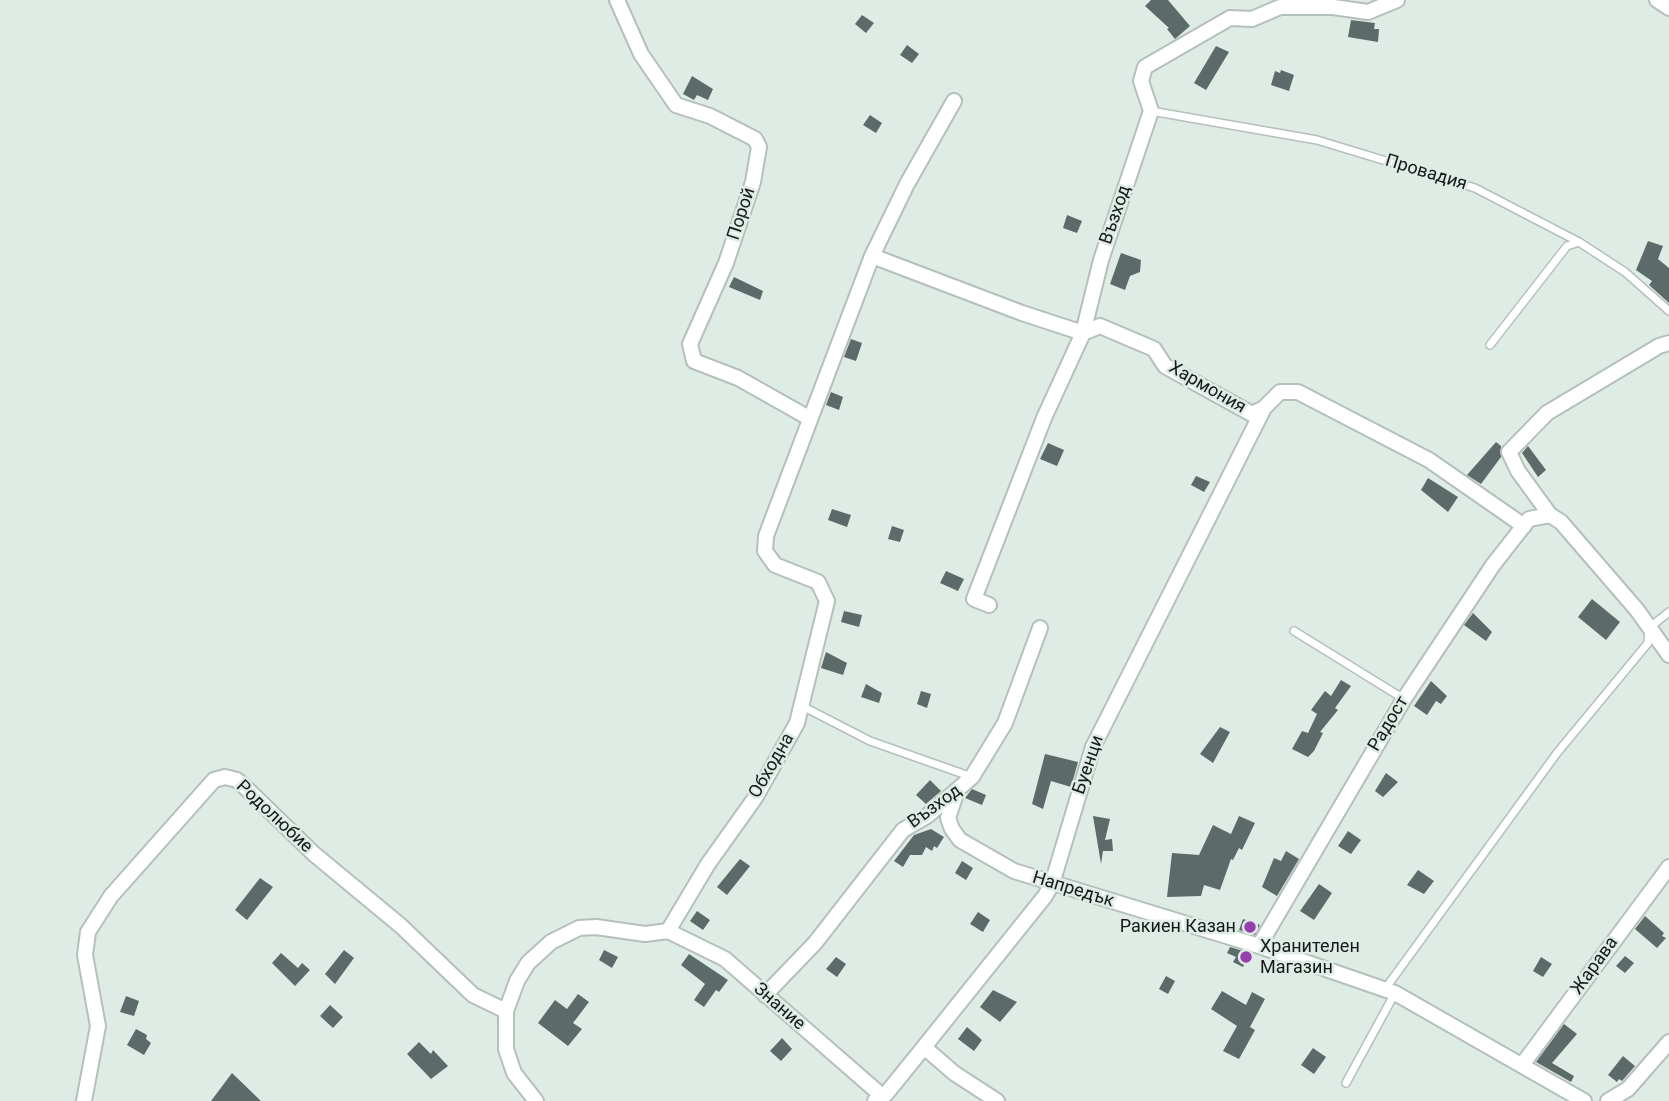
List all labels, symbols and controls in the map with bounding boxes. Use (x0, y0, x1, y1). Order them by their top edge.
street label: Провадия (1382, 150, 1470, 196)
street label: Възход (1096, 183, 1136, 247)
street label: Порой (723, 185, 761, 243)
street label: Хармония (1165, 357, 1249, 419)
street label: Радост (1364, 693, 1414, 755)
street label: Обходна (745, 730, 799, 802)
street label: Буенци (1069, 733, 1109, 797)
street label: Родолюбие (231, 776, 317, 858)
street label: Възход (904, 780, 966, 834)
street label: Напредък (1030, 867, 1116, 913)
place label: Ракиен Казан (1120, 916, 1236, 938)
marker: Ракиен Казан (1242, 919, 1258, 935)
street label: Жарава (1567, 933, 1623, 999)
place label: Хранителен Магазин (1260, 936, 1360, 978)
marker: Хранителен Магазин (1238, 949, 1254, 965)
street label: Знание (749, 979, 809, 1035)

